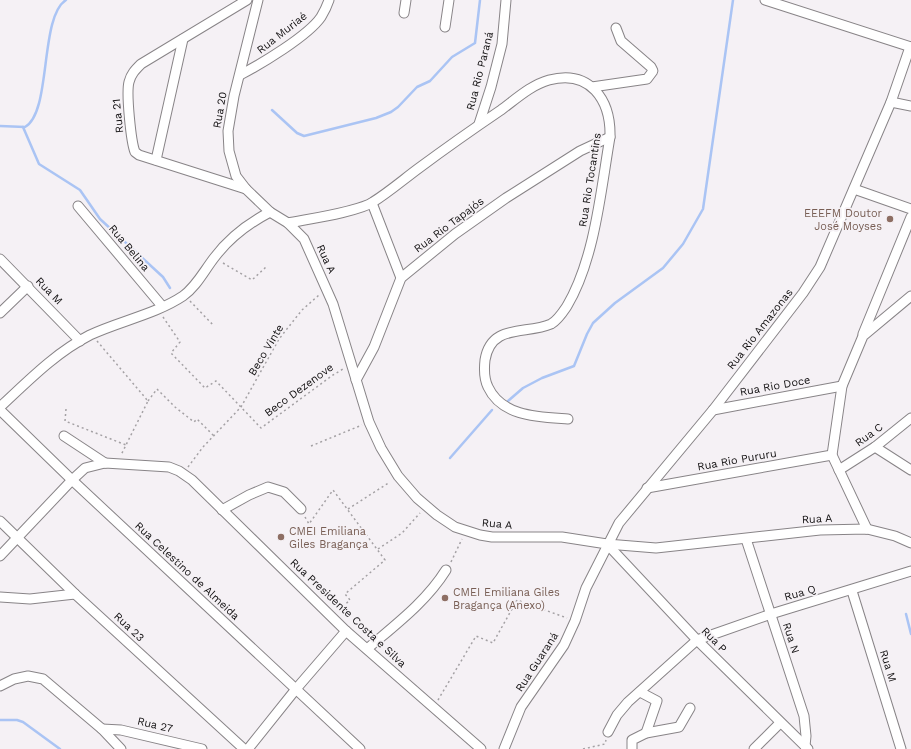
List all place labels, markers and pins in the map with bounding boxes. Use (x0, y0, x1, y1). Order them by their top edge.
place label: EEEFM Doutor José Moyses (804, 207, 882, 233)
marker: EEEFM Doutor José Moyses (885, 214, 895, 224)
place label: CMEI Emiliana Giles Bragança (289, 525, 368, 551)
marker: CMEI Emiliana Giles Bragança (276, 532, 286, 542)
place label: CMEI Emiliana Giles Bragança (Anexo) (453, 586, 560, 612)
marker: CMEI Emiliana Giles Bragança (Anexo) (440, 593, 450, 603)

